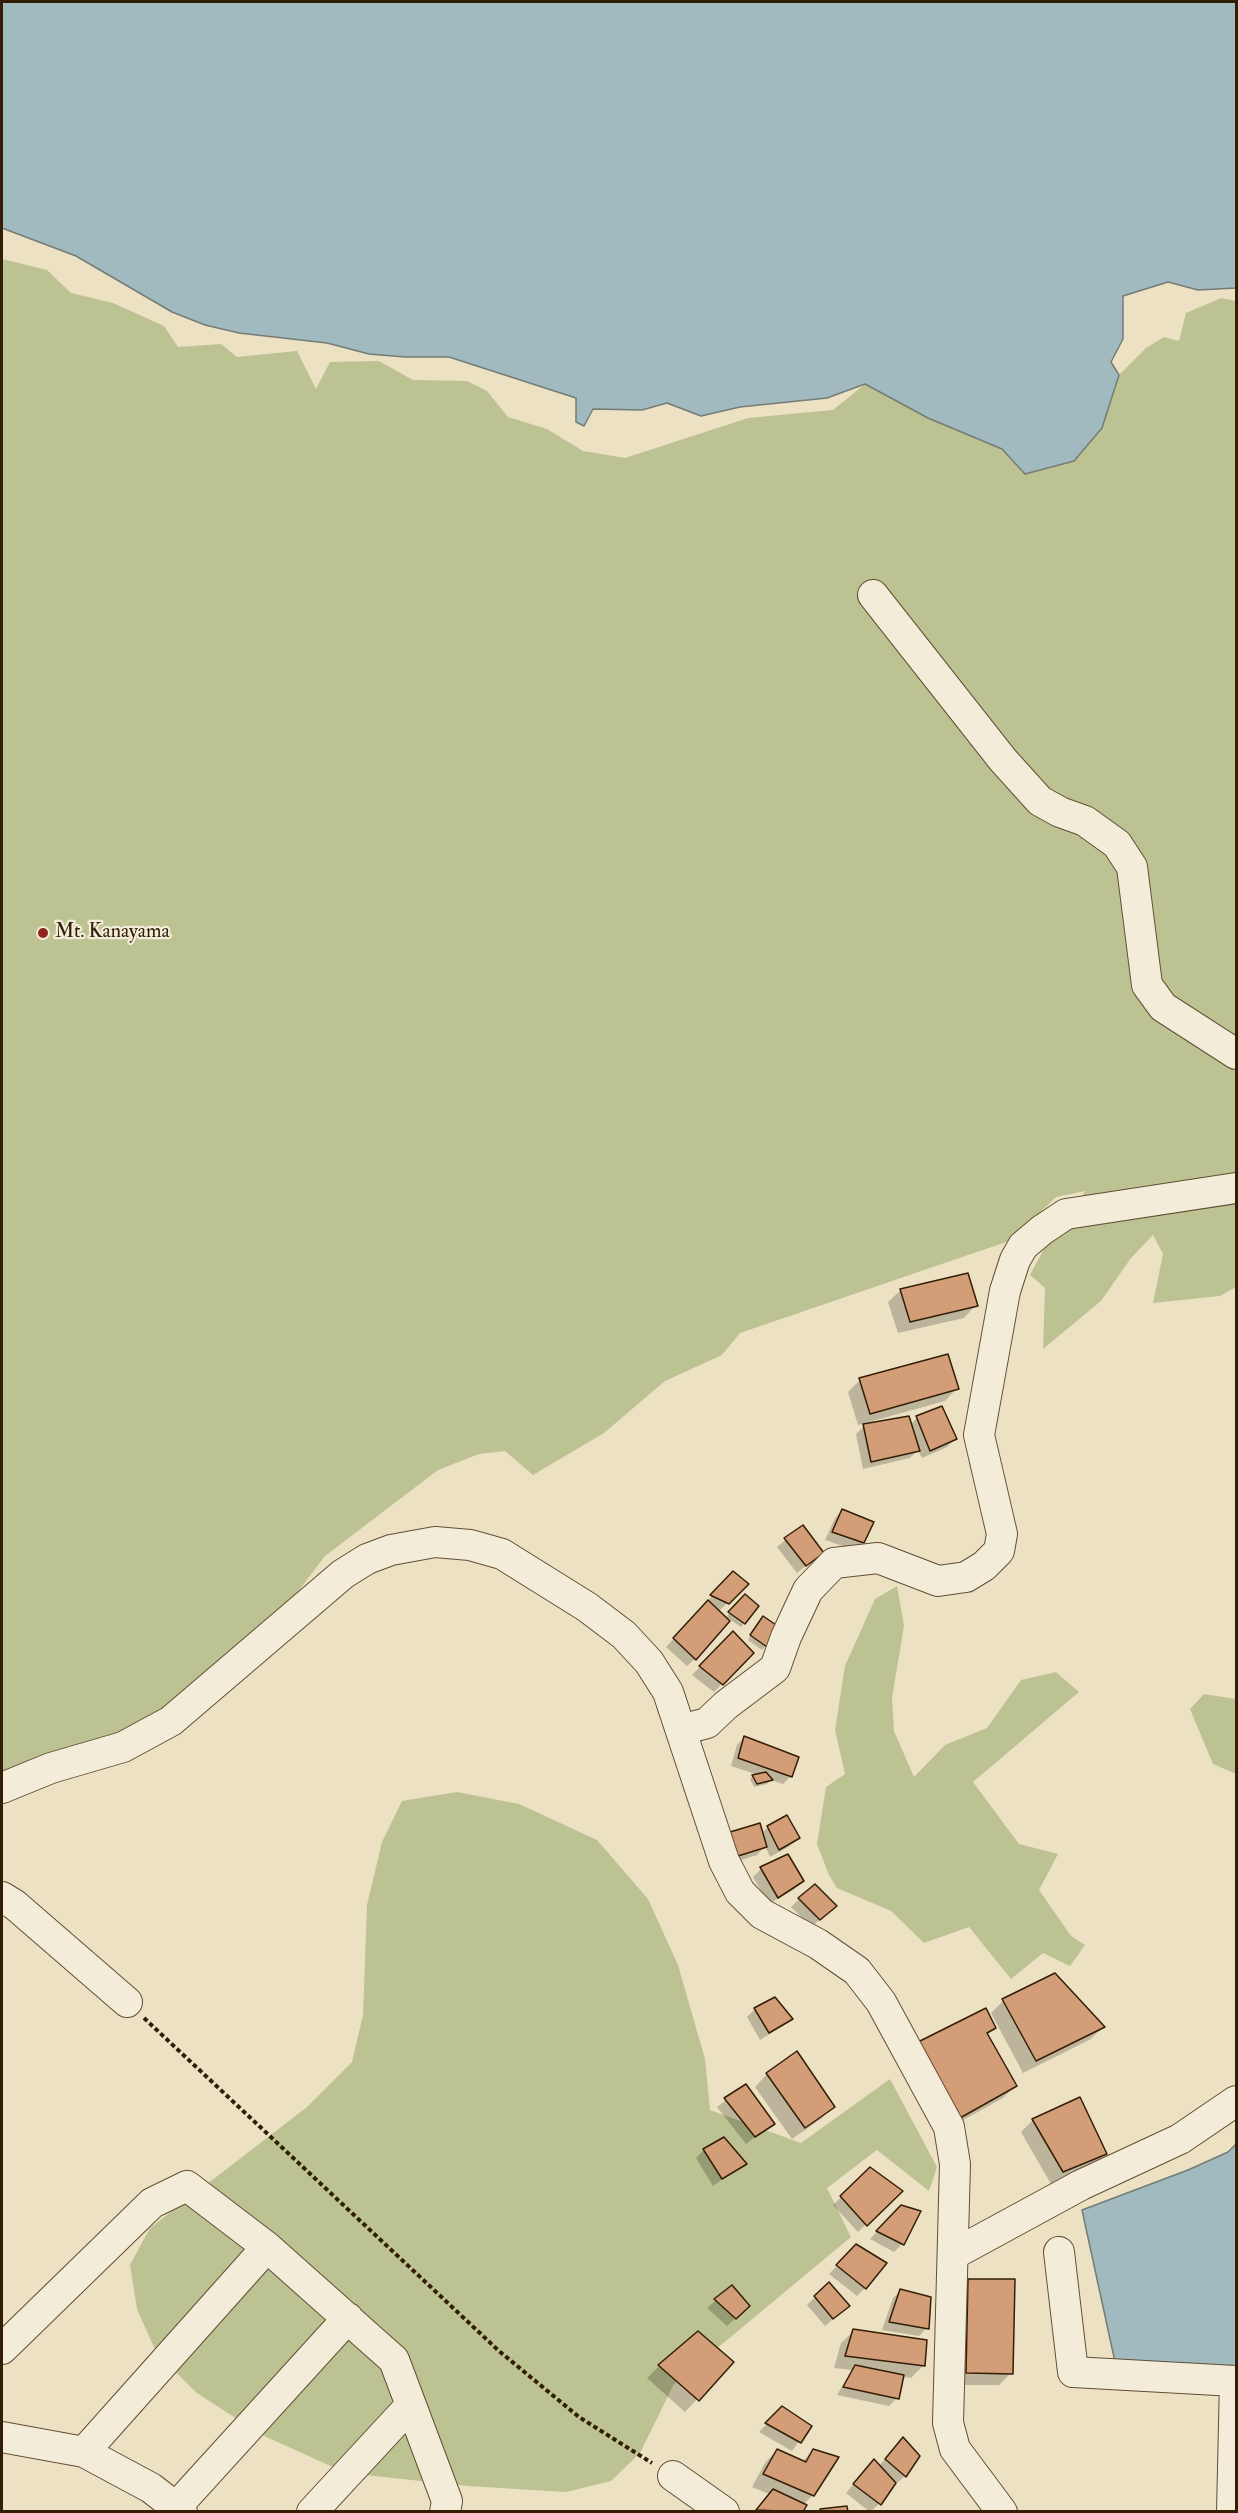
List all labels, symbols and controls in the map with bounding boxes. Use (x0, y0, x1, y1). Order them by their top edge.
place label: Mt. Kanayama (55, 921, 170, 945)
marker: Mt. Kanayama (36, 926, 50, 940)

